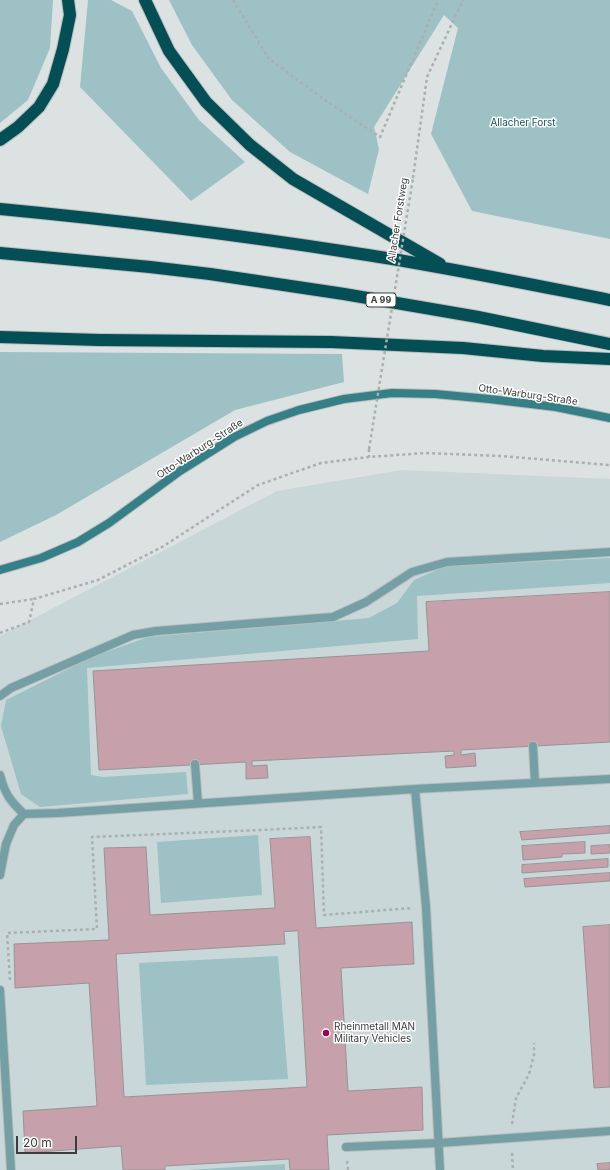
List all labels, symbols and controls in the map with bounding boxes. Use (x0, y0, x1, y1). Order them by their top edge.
park label: Allacher Forst (490, 117, 556, 129)
street label: Allacher Forstweg (385, 177, 411, 263)
road number: A 99 (366, 293, 396, 307)
street label: Otto-Warburg-Straße (478, 382, 578, 408)
street label: Otto-Warburg-Straße (155, 417, 245, 481)
place label: Rheinmetall MAN Military Vehicles (334, 1021, 415, 1044)
marker: Rheinmetall MAN Military Vehicles (321, 1028, 331, 1038)
scale bar (18, 1128, 79, 1154)
text: 20 m (23, 1135, 52, 1150)

